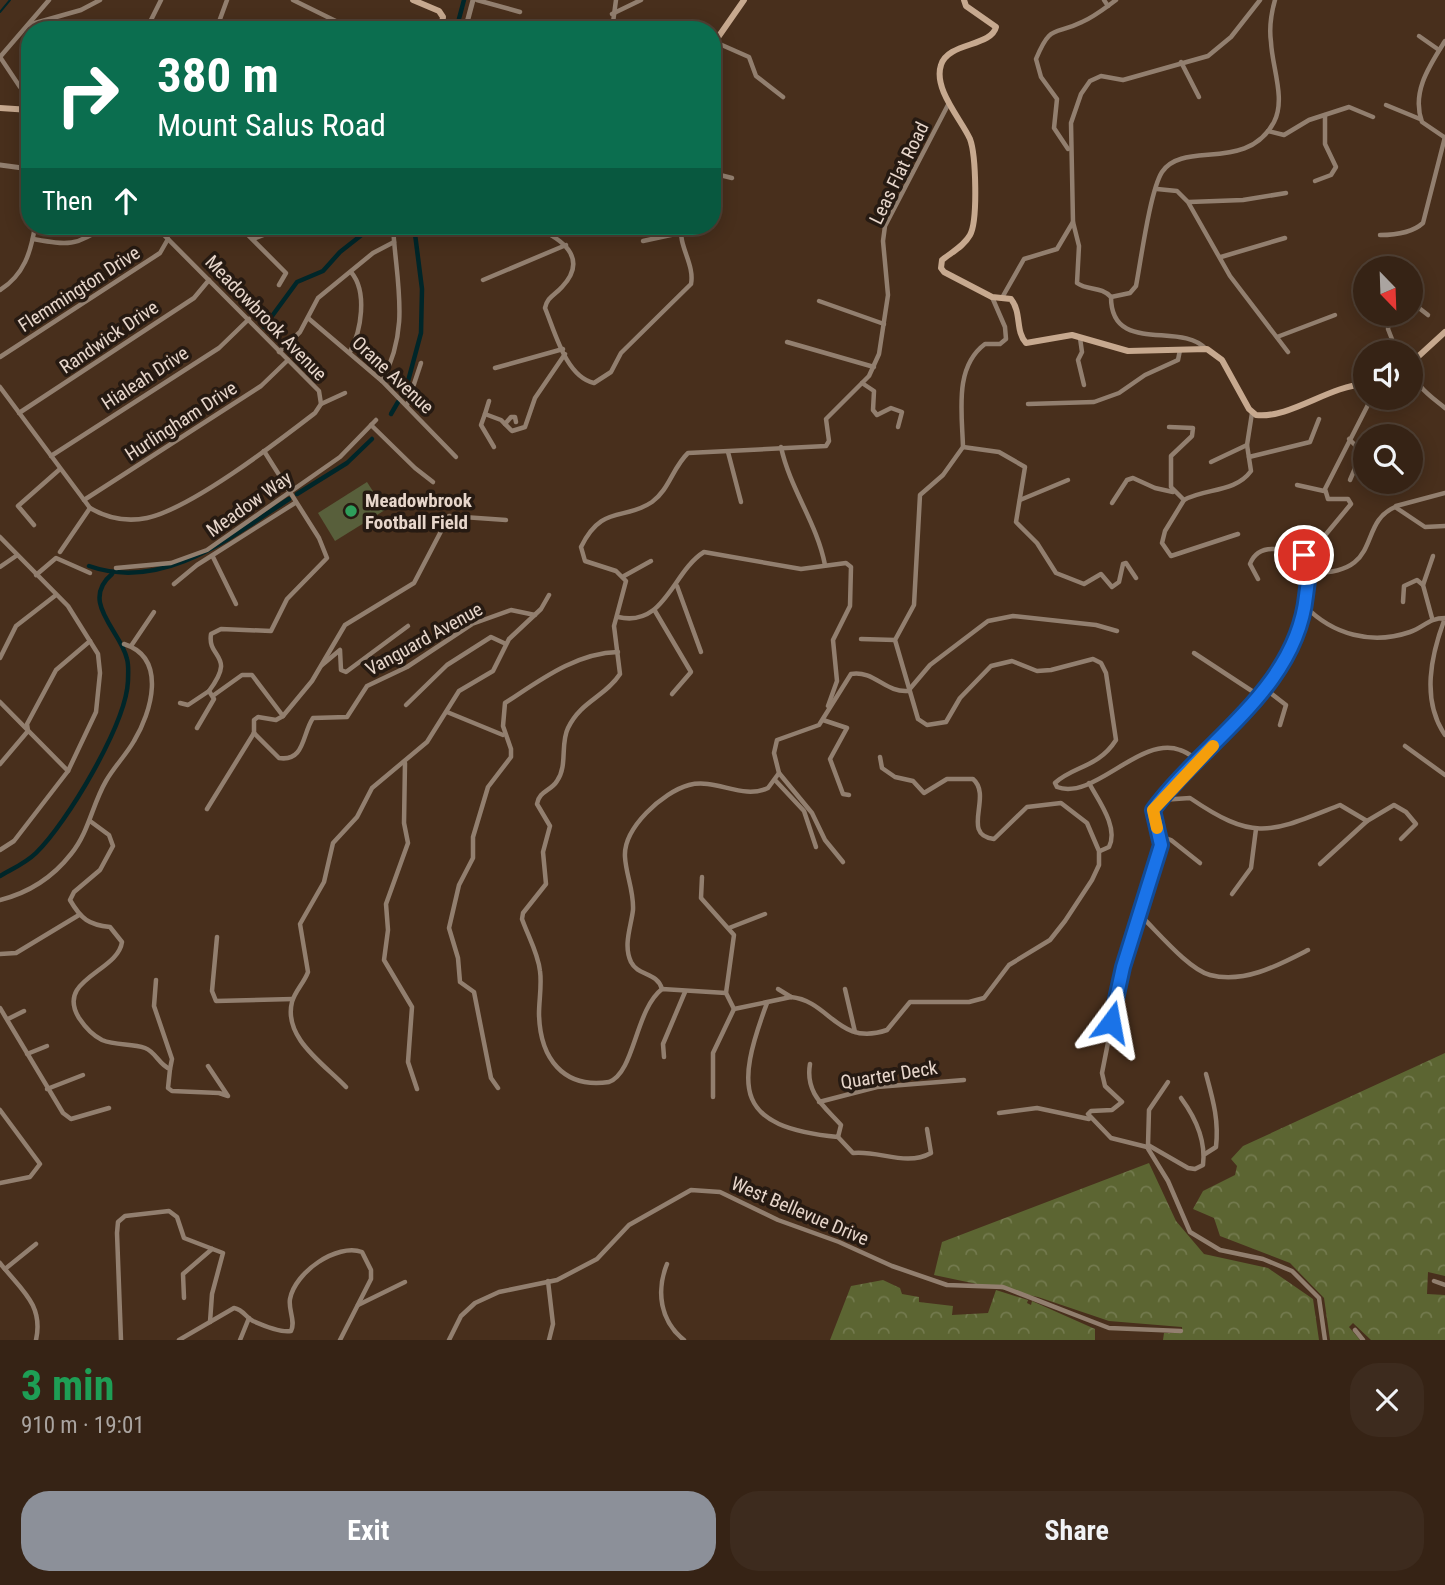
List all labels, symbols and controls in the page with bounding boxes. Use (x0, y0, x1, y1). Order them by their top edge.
text: 380 m (157, 47, 279, 104)
icon: right (42, 49, 133, 140)
text: Mount Salus Road (157, 106, 386, 144)
street label: Leas Flat Road (864, 118, 934, 228)
icon: ahead (107, 182, 145, 220)
text: Then (42, 186, 93, 216)
street label: Flemmington Drive (14, 241, 144, 337)
street label: Meadowbrook Avenue (200, 251, 332, 386)
north arrow (1353, 256, 1423, 326)
map controls (1353, 256, 1423, 494)
street label: Randwick Drive (55, 296, 163, 378)
street label: Orane Avenue (347, 331, 439, 419)
button: sound (1353, 340, 1423, 410)
street label: Hialeah Drive (97, 341, 193, 415)
street label: Hurlingham Drive (121, 376, 241, 466)
button: search (1353, 424, 1423, 494)
street label: Meadow Way (202, 466, 296, 542)
place label: Meadowbrook Football Field (365, 489, 473, 534)
marker: Meadowbrook Football Field (343, 503, 359, 519)
pin (1274, 525, 1334, 585)
icon: arrive (1285, 536, 1323, 574)
street label: Vanguard Avenue (361, 597, 487, 681)
position arrow (1074, 985, 1148, 1059)
street label: Quarter Deck (839, 1056, 939, 1094)
street label: West Bellevue Drive (728, 1172, 872, 1250)
text: 3 min (21, 1361, 114, 1410)
button: close (1350, 1363, 1424, 1437)
text: 910 m · 19:01 (21, 1412, 145, 1439)
button: Exit (21, 1491, 716, 1571)
button: Share (730, 1491, 1424, 1571)

